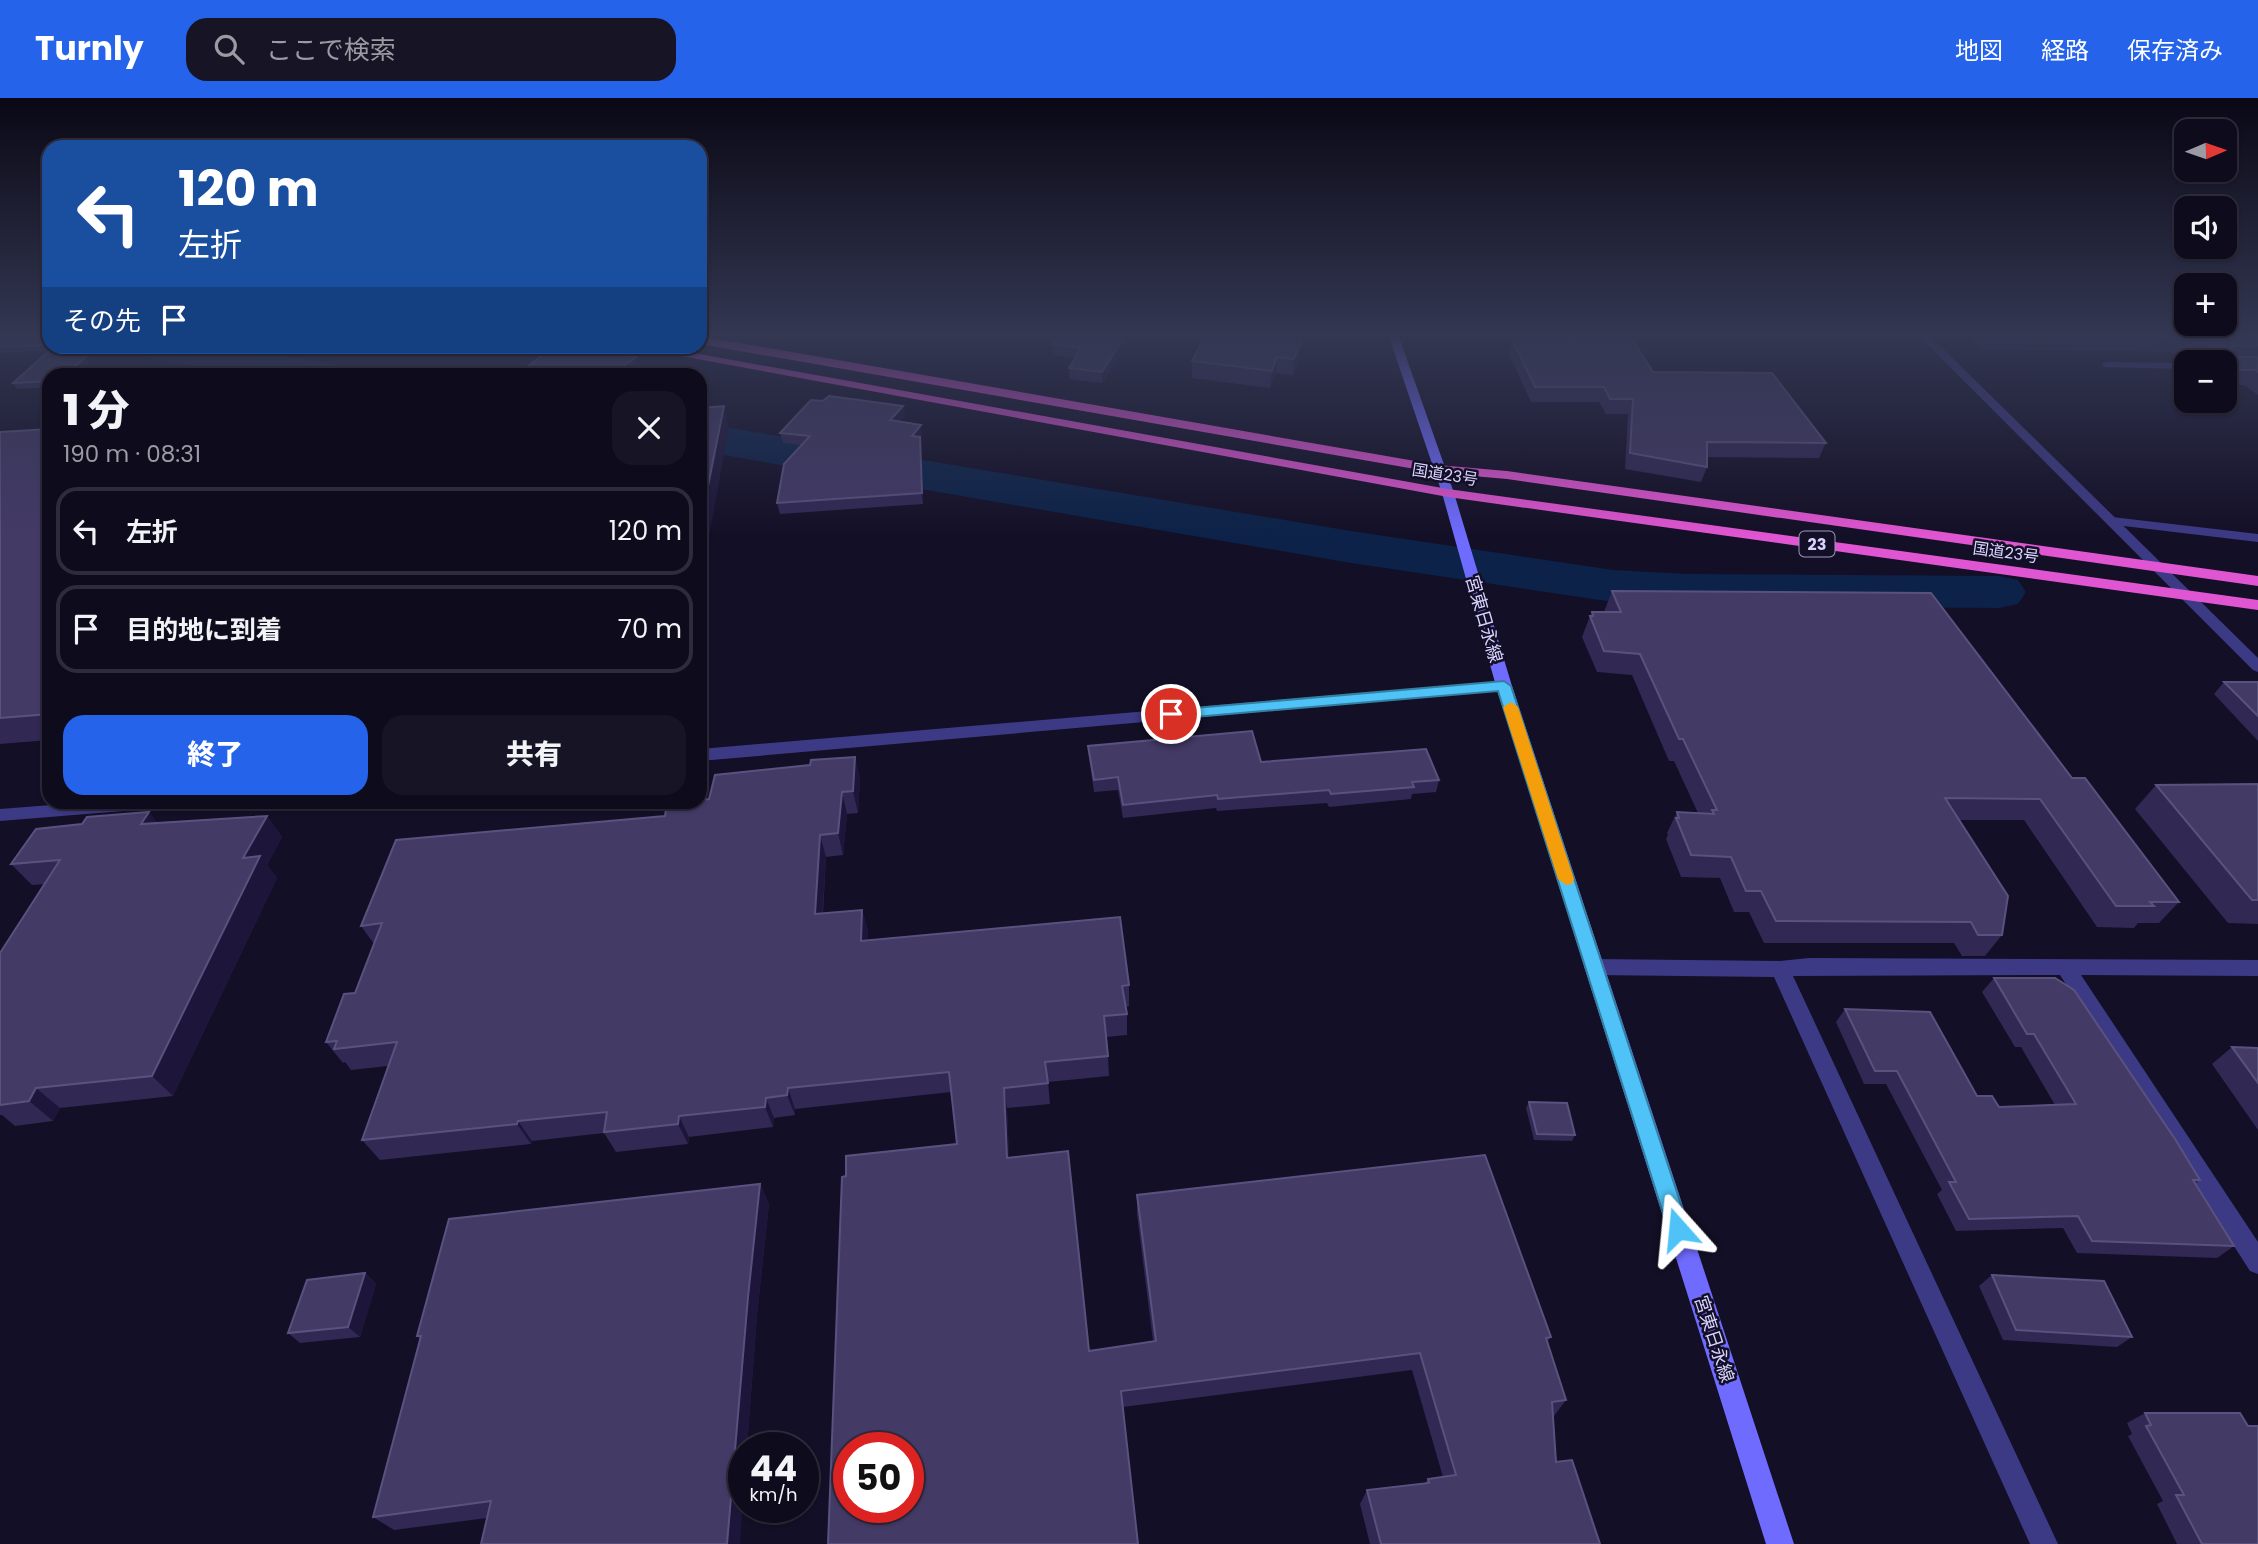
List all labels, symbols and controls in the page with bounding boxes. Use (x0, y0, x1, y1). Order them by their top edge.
search box (186, 18, 676, 81)
text: Turnly (35, 25, 144, 72)
icon: search (210, 30, 248, 68)
text: ここで検索 (266, 32, 396, 68)
text: 地図 (1955, 34, 2003, 67)
text: 経路 (2041, 34, 2089, 67)
text: 保存済み (2127, 34, 2223, 67)
north arrow (2174, 119, 2236, 182)
map controls (2174, 119, 2237, 413)
text: 120 m (178, 155, 319, 223)
icon: left (63, 168, 154, 259)
button: sound (2174, 196, 2237, 259)
text: 左折 (178, 222, 242, 267)
button: + (2174, 273, 2237, 336)
icon: arrive (155, 301, 193, 339)
text: その先 (63, 303, 141, 339)
button: − (2174, 350, 2237, 413)
text: 1 分 (63, 381, 129, 440)
button: close (612, 391, 686, 465)
text: 190 m · 08:31 (63, 438, 201, 470)
street label: 国道23号 (1410, 458, 1480, 491)
icon: left (67, 512, 105, 550)
text: 120 m (609, 513, 682, 549)
text: 左折 (126, 514, 178, 550)
road number: 23 (1800, 532, 1834, 556)
street label: 国道23号 (1971, 536, 2041, 569)
street label: 宮東日永線 (1460, 572, 1509, 666)
icon: arrive (67, 610, 105, 648)
text: 70 m (618, 611, 682, 647)
text: 目的地に到着 (126, 612, 282, 648)
pin (1141, 684, 1201, 744)
icon: arrive (1152, 695, 1190, 733)
button: 終了 (63, 715, 368, 795)
button: 共有 (382, 715, 686, 795)
position arrow (1641, 1192, 1715, 1266)
street label: 宮東日永線 (1689, 1292, 1740, 1386)
speed limit sign: 50 (833, 1432, 924, 1523)
text: 44 (750, 1444, 797, 1493)
text: km/h (750, 1482, 797, 1507)

